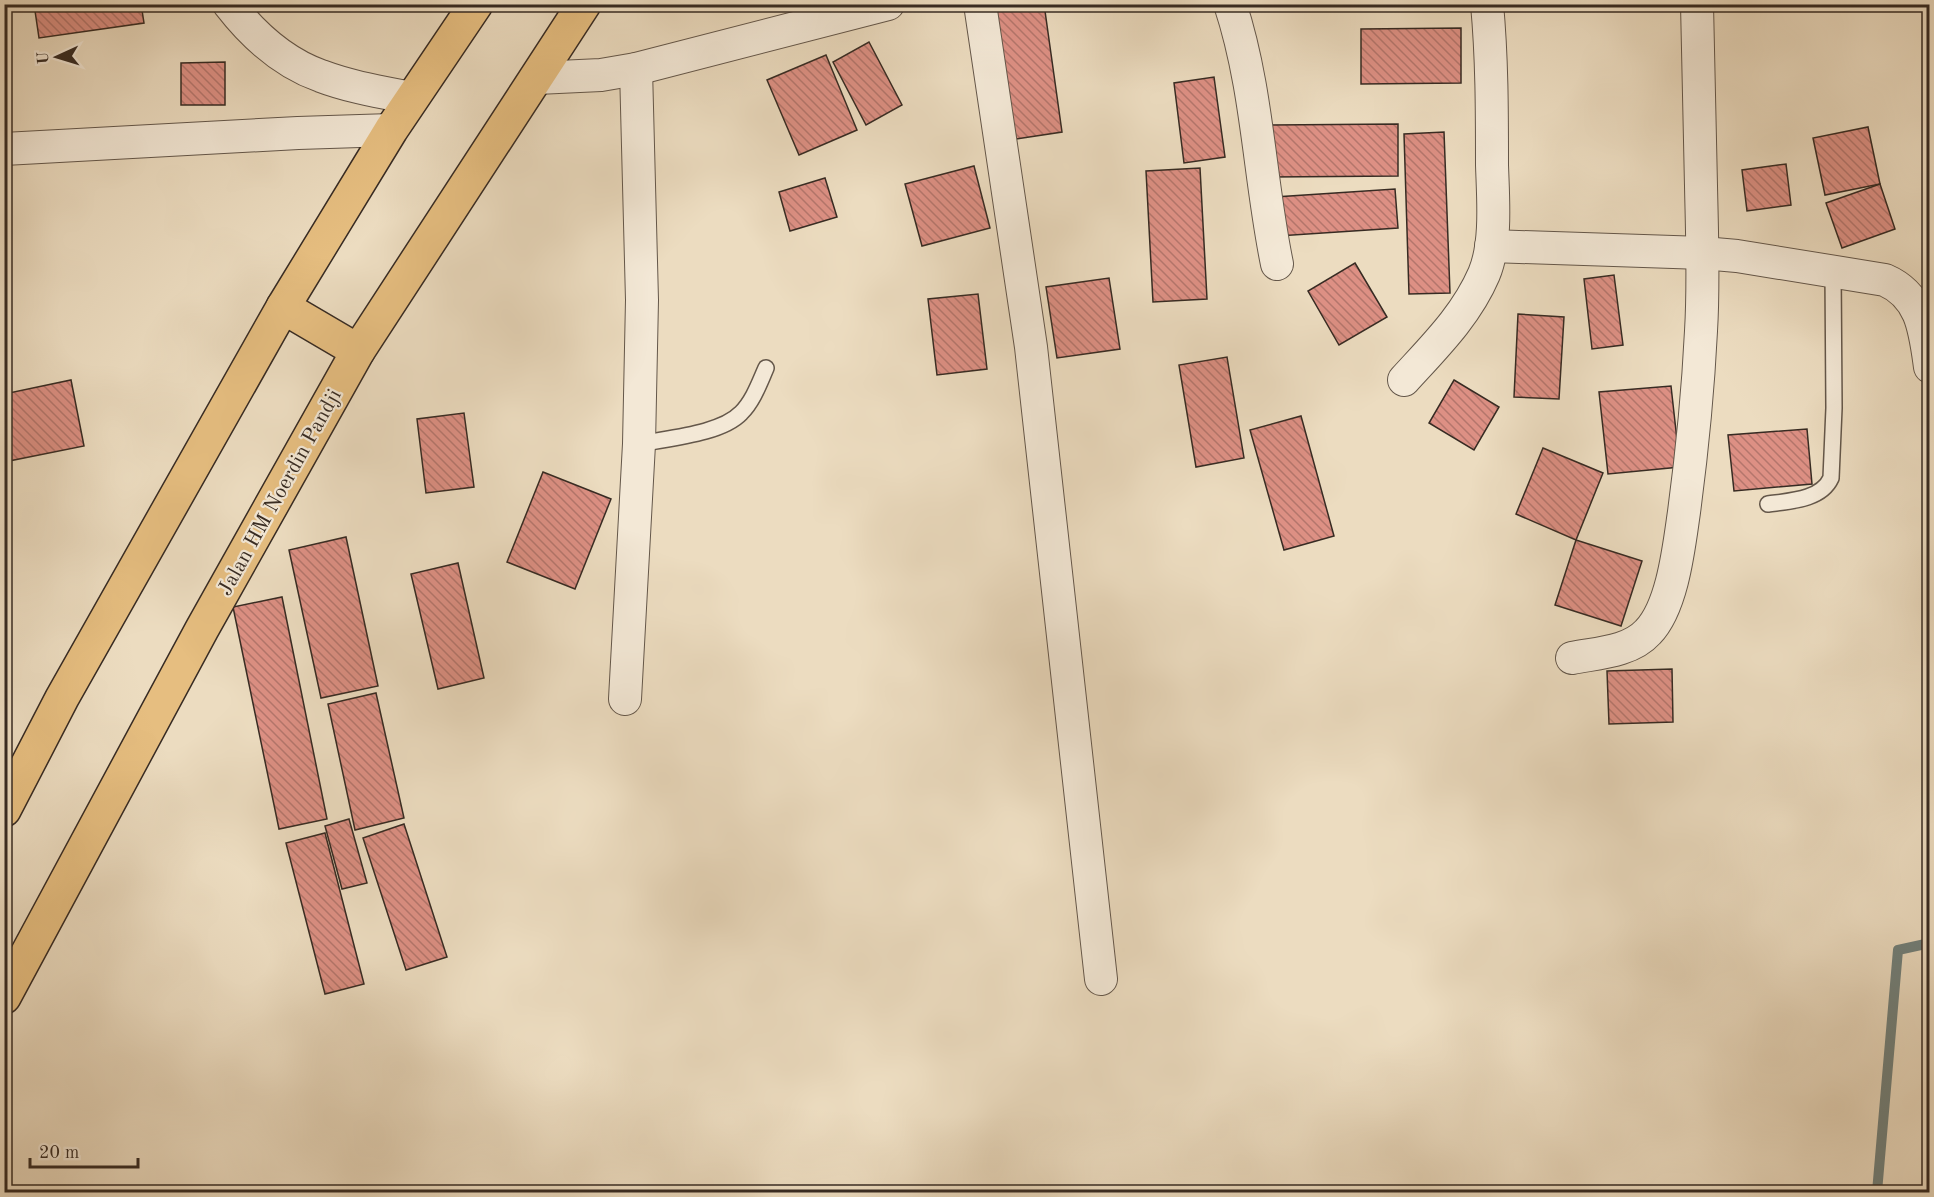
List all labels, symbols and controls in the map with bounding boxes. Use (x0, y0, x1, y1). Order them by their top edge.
north arrow (27, 27, 87, 87)
text: U (36, 51, 52, 65)
street label: Jalan HM Noerdin Pandji (215, 386, 346, 599)
scale bar (30, 1131, 138, 1169)
text: 20 m (39, 1144, 79, 1162)

